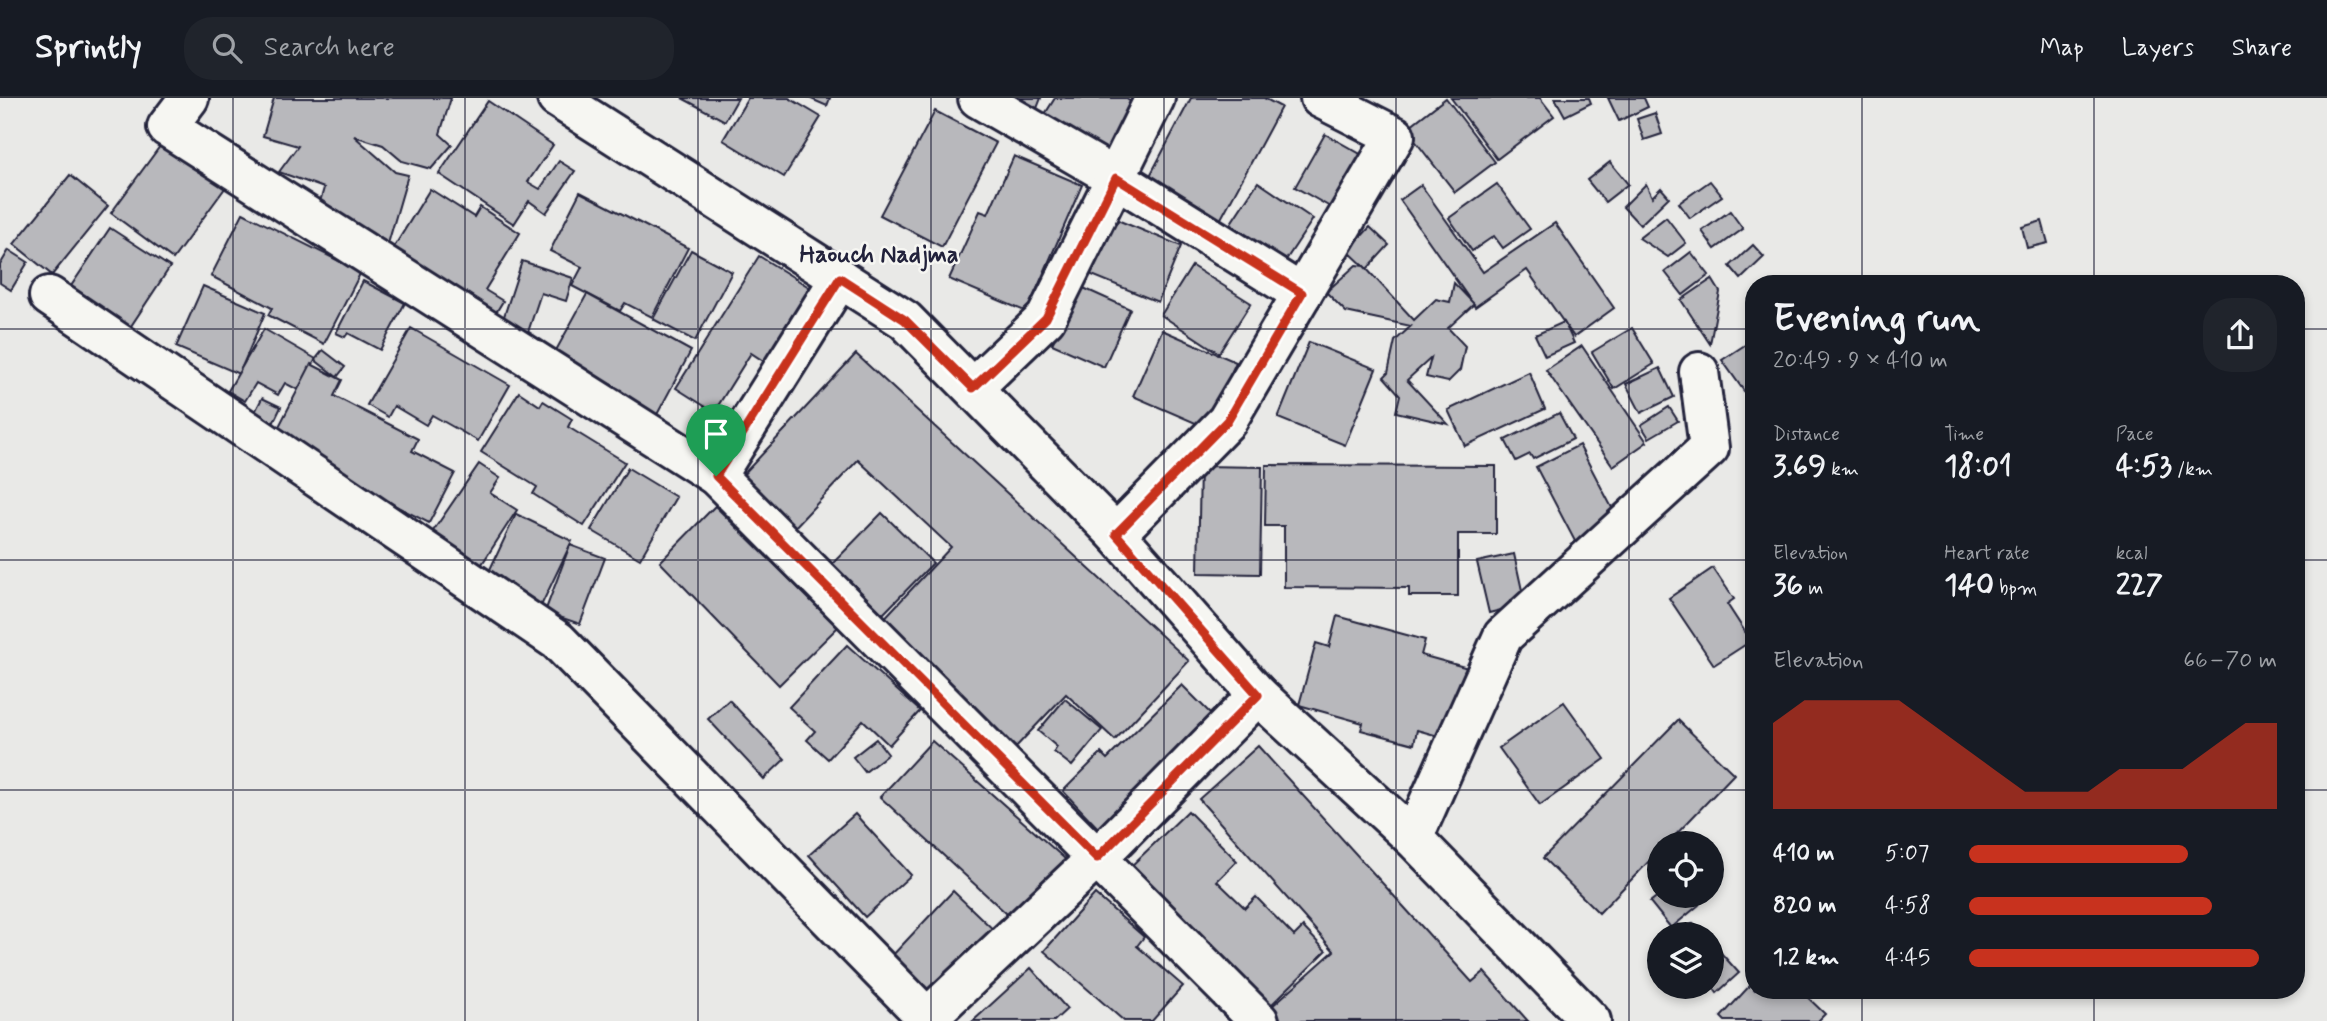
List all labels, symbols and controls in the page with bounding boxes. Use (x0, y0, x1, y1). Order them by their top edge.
search box (184, 17, 674, 80)
text: Sprintly (35, 26, 142, 70)
icon: search (208, 29, 246, 67)
text: Search here (264, 31, 395, 65)
text: Map (2040, 33, 2084, 64)
text: Layers (2122, 33, 2194, 64)
text: Share (2232, 33, 2292, 64)
district label: Haouch Nadjma (800, 240, 959, 272)
text: Evening run (1773, 295, 1980, 344)
button: share (2203, 298, 2277, 372)
text: 20:49 · 9 × 410 m (1773, 346, 1948, 376)
pin (686, 404, 746, 476)
icon: arrive (697, 415, 735, 453)
text: Distance (1773, 422, 1840, 447)
text: Time (1944, 422, 1984, 447)
text: Pace (2116, 422, 2153, 447)
text: 3.69 (1773, 447, 1826, 486)
text: 18:01 (1944, 447, 2012, 486)
text: 4:53 (2116, 447, 2172, 486)
text: km (1826, 457, 1859, 482)
text: /km (2172, 457, 2213, 482)
text: Elevation (1773, 541, 1848, 566)
text: Heart rate (1944, 541, 2030, 566)
text: kcal (2116, 541, 2148, 566)
text: 36 (1773, 566, 1803, 605)
text: 140 (1944, 566, 1994, 605)
text: 227 (2116, 566, 2163, 605)
text: m (1803, 576, 1823, 601)
text: bpm (1994, 576, 2037, 601)
text: Elevation (1773, 646, 1864, 676)
text: 66–70 m (2183, 646, 2277, 676)
map controls (1647, 831, 1724, 999)
button: locate (1647, 831, 1724, 908)
text: 410 m (1773, 839, 1835, 869)
text: 5:07 (1885, 839, 1929, 869)
text: 820 m (1773, 891, 1836, 921)
text: 4:58 (1885, 891, 1931, 921)
button: layers (1647, 922, 1724, 999)
text: 1.2 km (1773, 943, 1839, 973)
text: 4:45 (1885, 943, 1930, 973)

